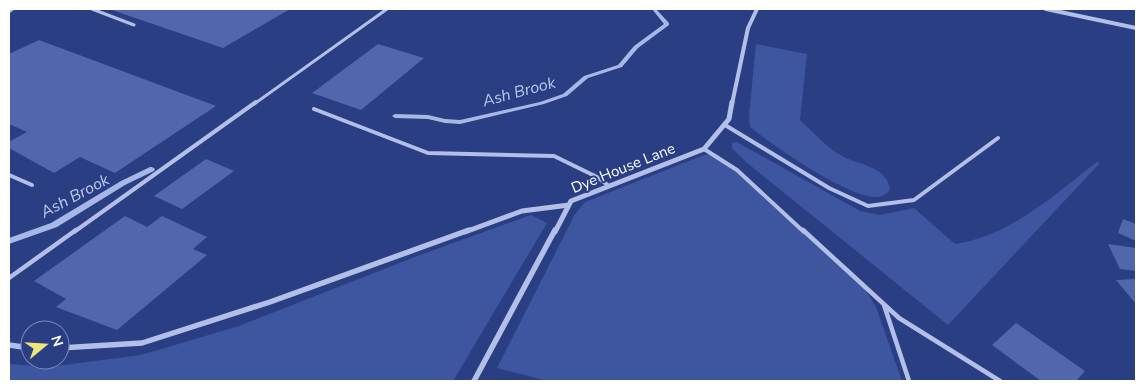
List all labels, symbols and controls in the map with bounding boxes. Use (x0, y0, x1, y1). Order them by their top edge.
water label: Ash Brook (479, 71, 559, 113)
street label: Dye House Lane (568, 138, 678, 198)
water label: Ash Brook (36, 168, 114, 224)
north arrow (20, 320, 70, 370)
text: N (46, 333, 68, 349)

